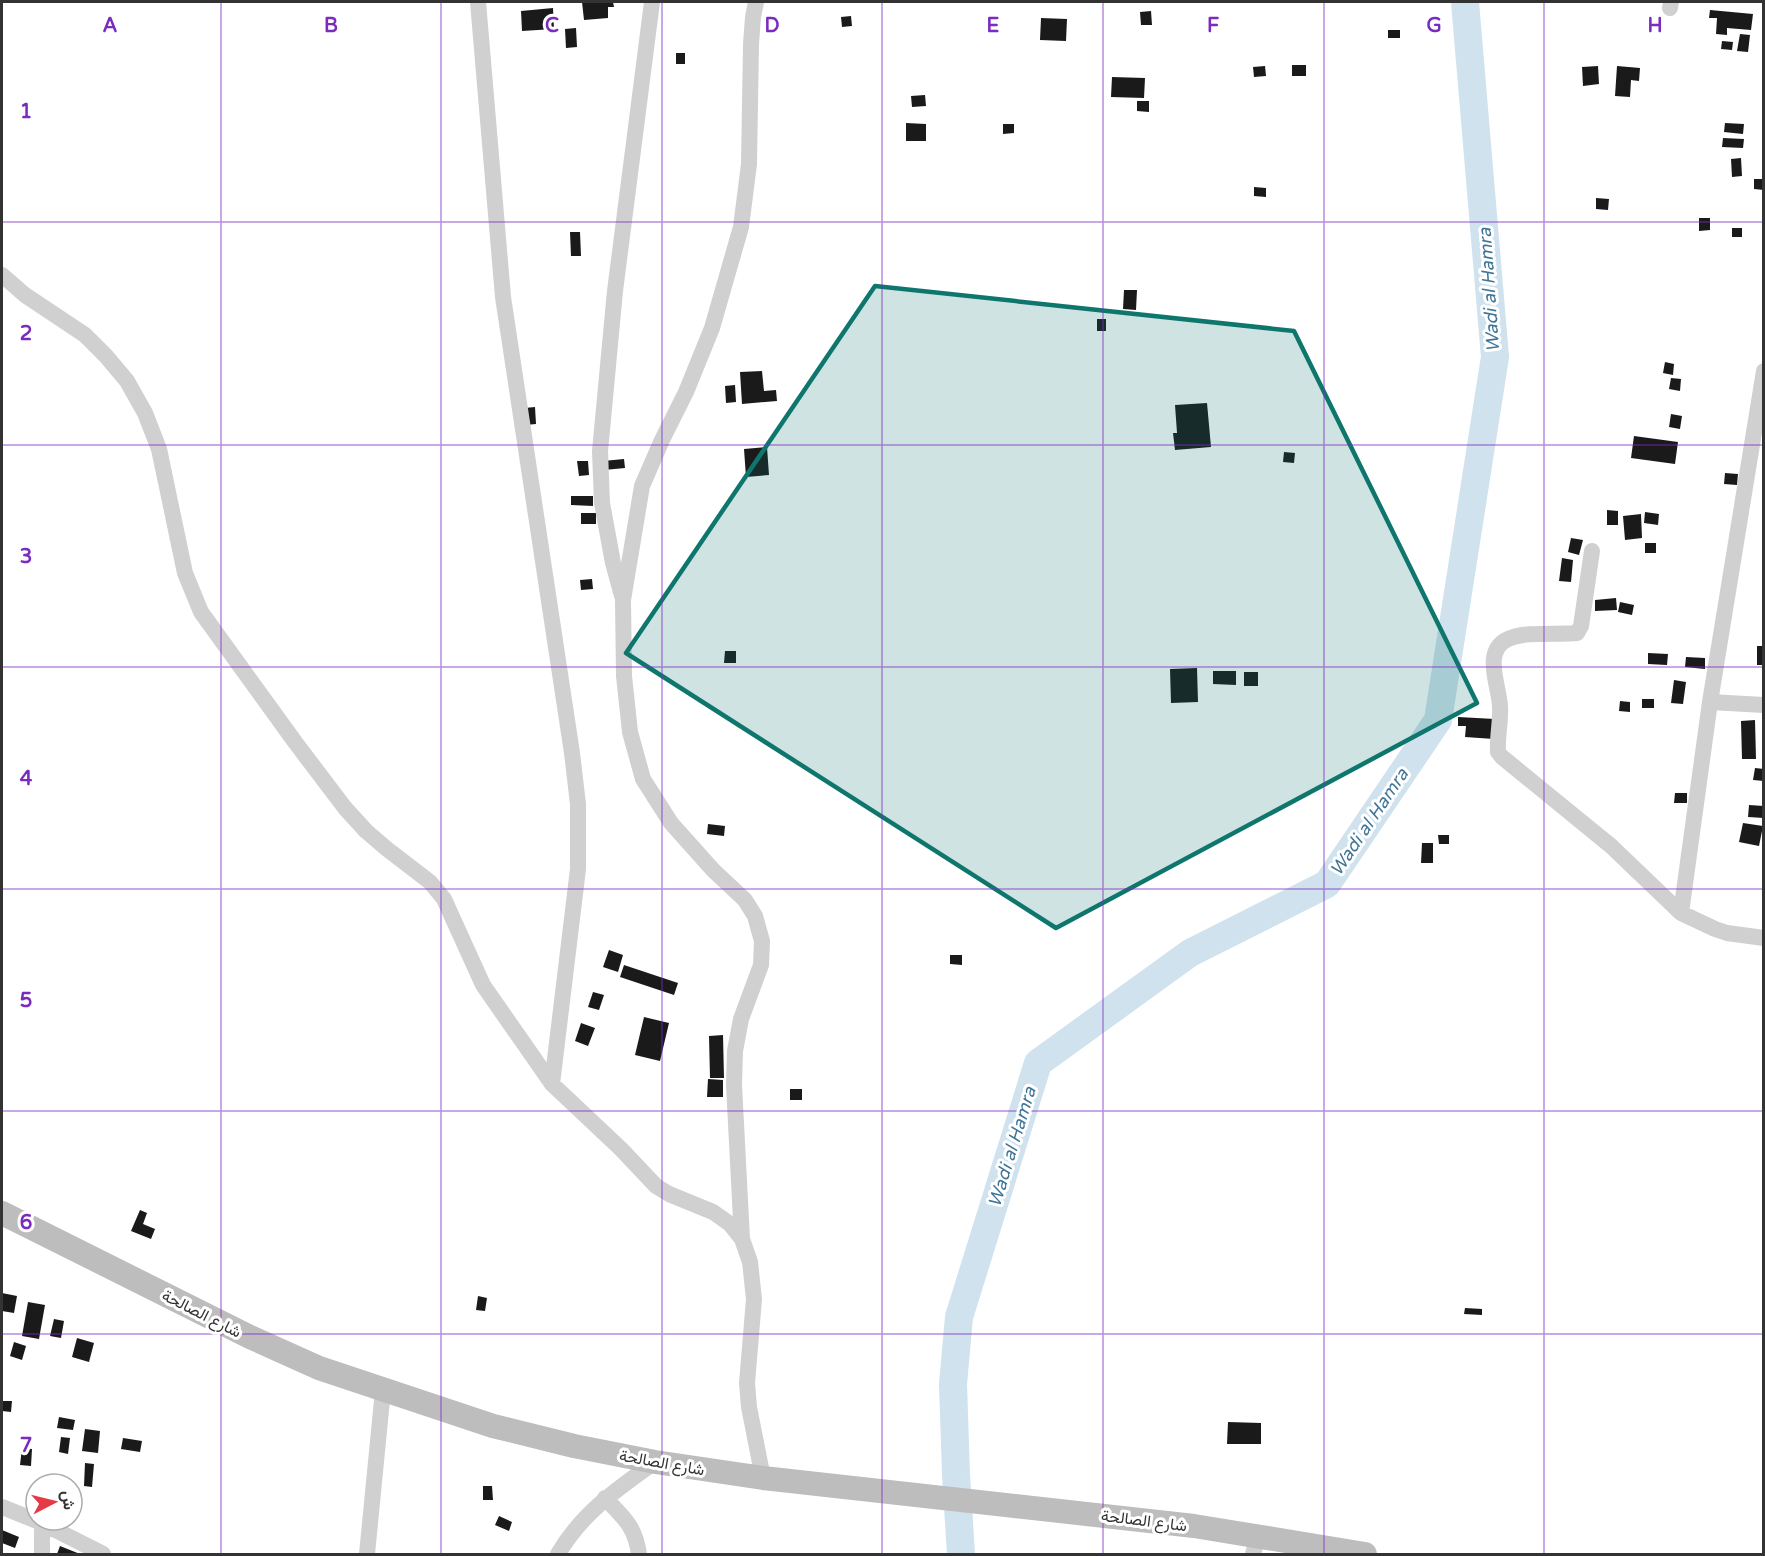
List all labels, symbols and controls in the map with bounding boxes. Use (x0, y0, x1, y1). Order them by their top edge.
text: A (103, 14, 118, 38)
text: B (324, 14, 338, 38)
text: C (545, 14, 559, 38)
text: D (764, 14, 780, 38)
text: E (987, 14, 1000, 38)
text: F (1207, 14, 1219, 38)
text: G (1426, 14, 1442, 38)
text: H (1647, 14, 1663, 38)
text: 1 (20, 100, 32, 124)
water label: Wadi al Hamra (1474, 226, 1504, 353)
text: 2 (20, 322, 32, 346)
text: 3 (20, 545, 32, 569)
water label: Wadi al Hamra (1325, 763, 1413, 880)
text: 4 (20, 767, 33, 791)
text: 5 (20, 989, 32, 1013)
water label: Wadi al Hamra (983, 1083, 1041, 1210)
text: 6 (20, 1211, 32, 1235)
street label: شارع الصالحة (158, 1285, 245, 1343)
text: 7 (20, 1434, 32, 1458)
street label: شارع الصالحة (617, 1446, 706, 1481)
north arrow (24, 1472, 84, 1532)
text: ش (57, 1490, 79, 1511)
street label: شارع الصالحة (1100, 1506, 1188, 1537)

